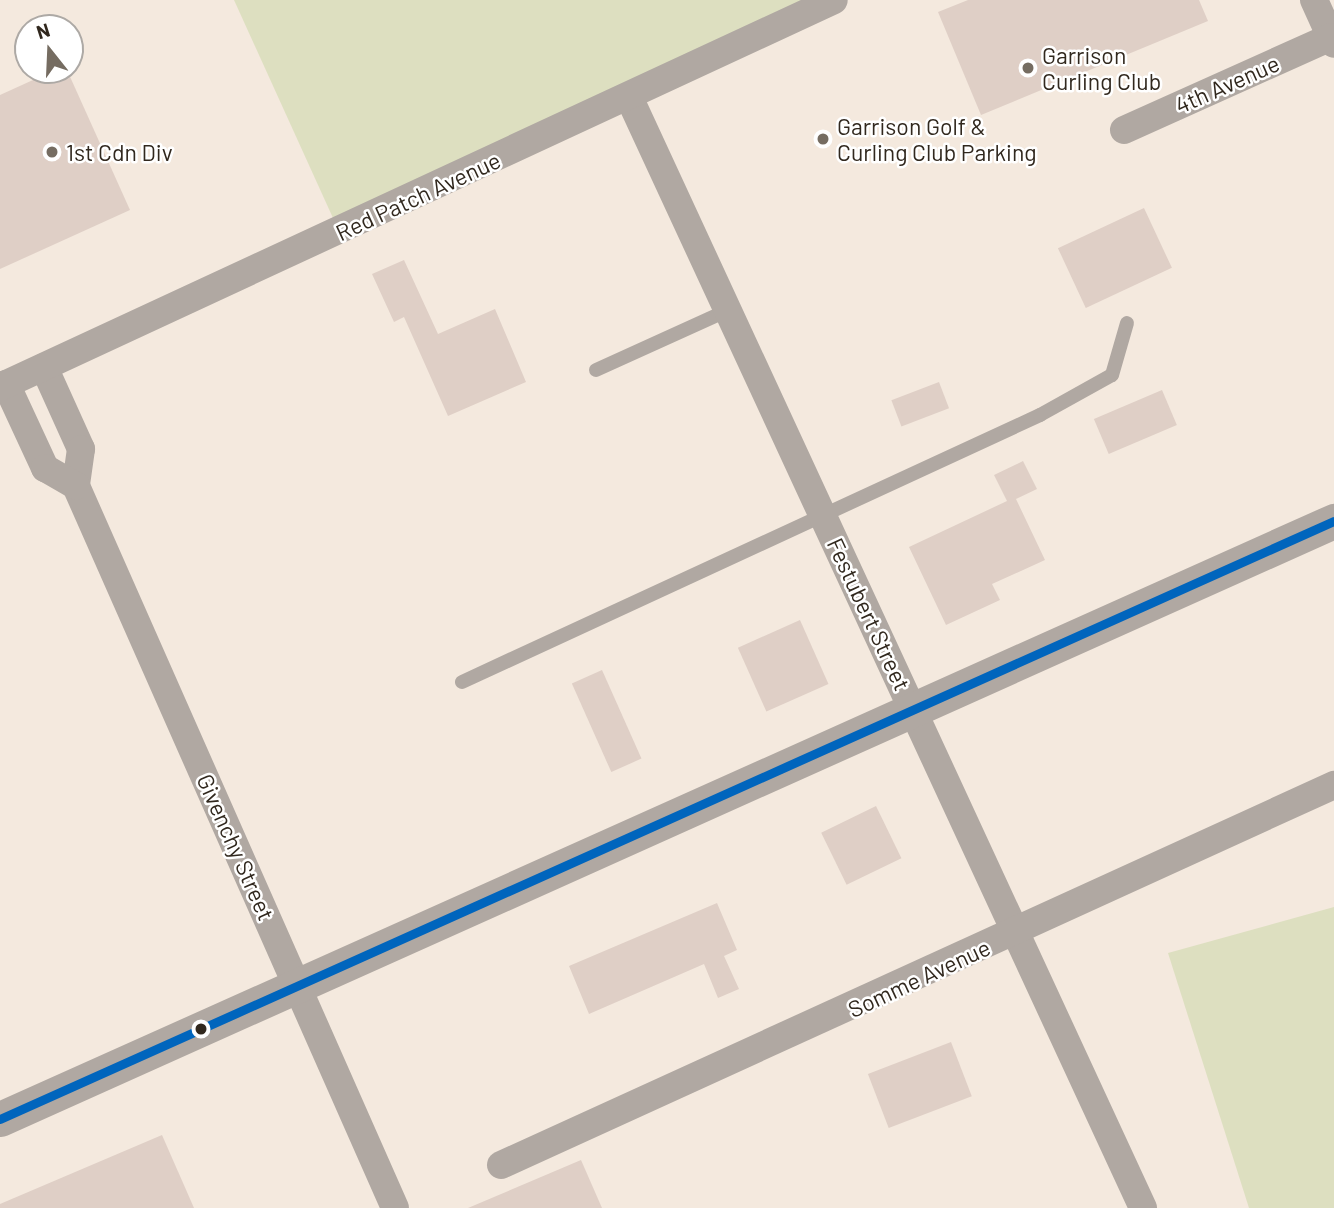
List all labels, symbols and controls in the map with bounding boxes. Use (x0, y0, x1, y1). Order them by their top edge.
north arrow (14, 14, 84, 84)
text: N (33, 18, 53, 43)
place label: Garrison Curling Club (1042, 41, 1161, 95)
street label: 4th Avenue (1171, 49, 1283, 119)
marker: Garrison Curling Club (1020, 60, 1036, 76)
place label: Garrison Golf & Curling Club Parking (837, 112, 1037, 166)
marker: Garrison Golf & Curling Club Parking (815, 131, 831, 147)
place label: 1st Cdn Div (66, 138, 173, 166)
marker: 1st Cdn Div (44, 144, 60, 160)
street label: Red Patch Avenue (331, 146, 505, 246)
street label: Festubert Street (822, 533, 916, 695)
street label: Givenchy Street (191, 770, 281, 924)
street label: Somme Avenue (843, 933, 995, 1023)
unlabelled marker (194, 1022, 208, 1036)

